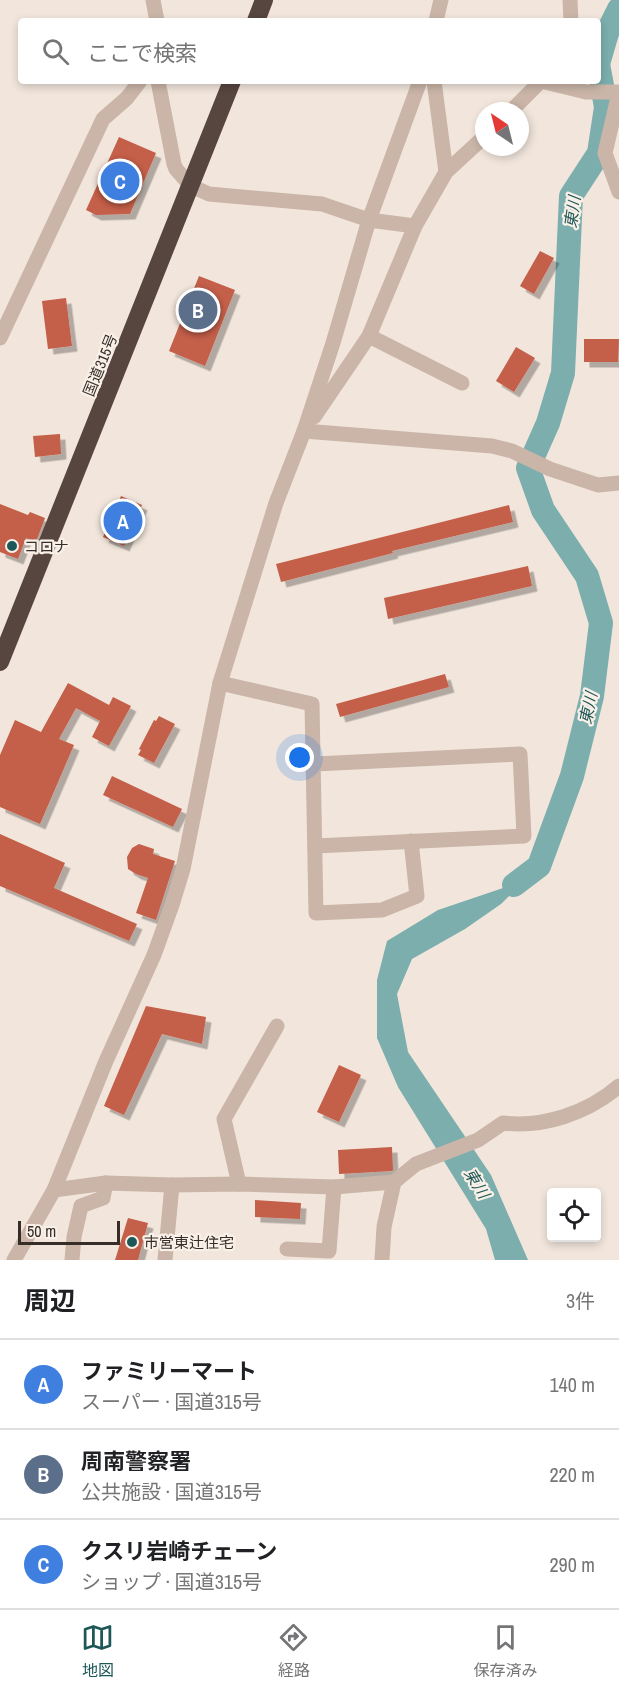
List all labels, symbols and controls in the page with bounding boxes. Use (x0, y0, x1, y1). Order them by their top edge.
search box (18, 18, 601, 84)
icon: search (39, 35, 72, 68)
text: ここで検索 (87, 38, 197, 68)
north arrow (475, 102, 529, 156)
pin: C (100, 158, 140, 204)
water label: 東川 (559, 193, 585, 229)
pin: B (178, 288, 218, 332)
street label: 国道315号 (78, 331, 122, 399)
pin: A (104, 498, 142, 544)
place label: コロナ (24, 536, 69, 557)
marker: コロナ (5, 539, 19, 553)
water label: 東川 (574, 688, 603, 726)
your location (285, 743, 314, 772)
water label: 東川 (459, 1164, 496, 1204)
map controls (547, 1188, 601, 1242)
button: locate (547, 1188, 601, 1242)
scale bar (18, 1218, 120, 1246)
text: 50 m (27, 1220, 56, 1242)
place label: 市営東辻住宅 (144, 1232, 234, 1253)
marker: 市営東辻住宅 (125, 1235, 139, 1249)
text: 周辺 (24, 1283, 76, 1318)
text: 3件 (566, 1287, 595, 1314)
text: ファミリーマート (81, 1356, 257, 1386)
text: A (38, 1371, 49, 1398)
text: 140 m (549, 1371, 595, 1398)
text: スーパー · 国道315号 (81, 1388, 262, 1415)
text: 周南警察署 (81, 1446, 191, 1476)
text: B (38, 1461, 49, 1488)
text: 220 m (549, 1461, 595, 1488)
text: 公共施設 · 国道315号 (81, 1478, 262, 1505)
text: クスリ岩崎チェーン (81, 1536, 277, 1566)
text: C (38, 1551, 49, 1578)
text: 290 m (549, 1551, 595, 1578)
text: ショップ · 国道315号 (81, 1568, 262, 1595)
tab: 地図 (81, 1621, 114, 1681)
tab: 経路 (277, 1621, 310, 1681)
tab: 保存済み (473, 1621, 537, 1681)

